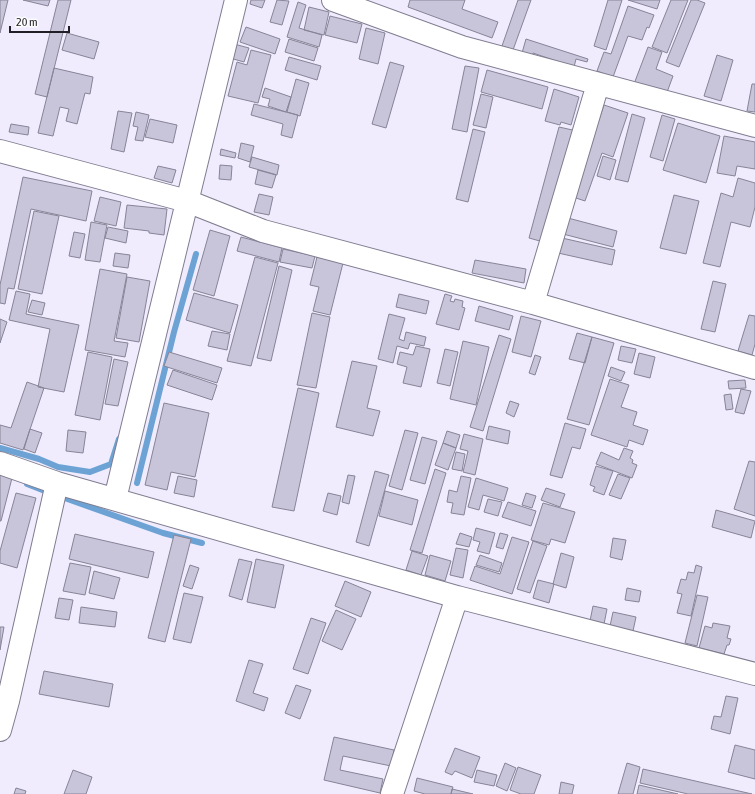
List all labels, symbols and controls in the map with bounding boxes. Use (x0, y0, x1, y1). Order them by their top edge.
scale bar (10, 8, 69, 34)
text: 20 m (16, 15, 38, 29)

